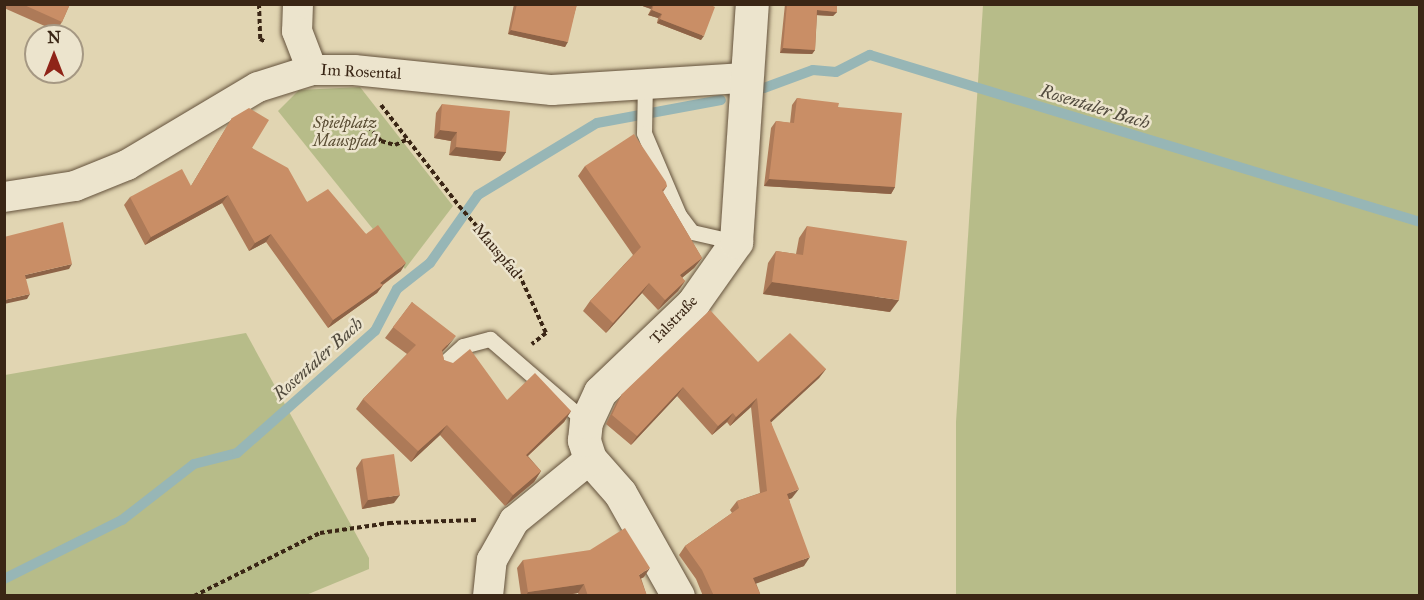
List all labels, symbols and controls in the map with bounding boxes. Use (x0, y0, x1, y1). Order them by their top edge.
north arrow (24, 24, 84, 84)
text: N (47, 28, 61, 47)
street label: Im Rosental (320, 60, 402, 84)
water label: Rosentaler Bach (1038, 80, 1152, 134)
park label: Spielplatz Mauspfad (313, 113, 377, 151)
street label: Mauspfad (469, 220, 525, 282)
street label: Talstraße (646, 292, 702, 348)
water label: Rosentaler Bach (269, 313, 367, 405)

